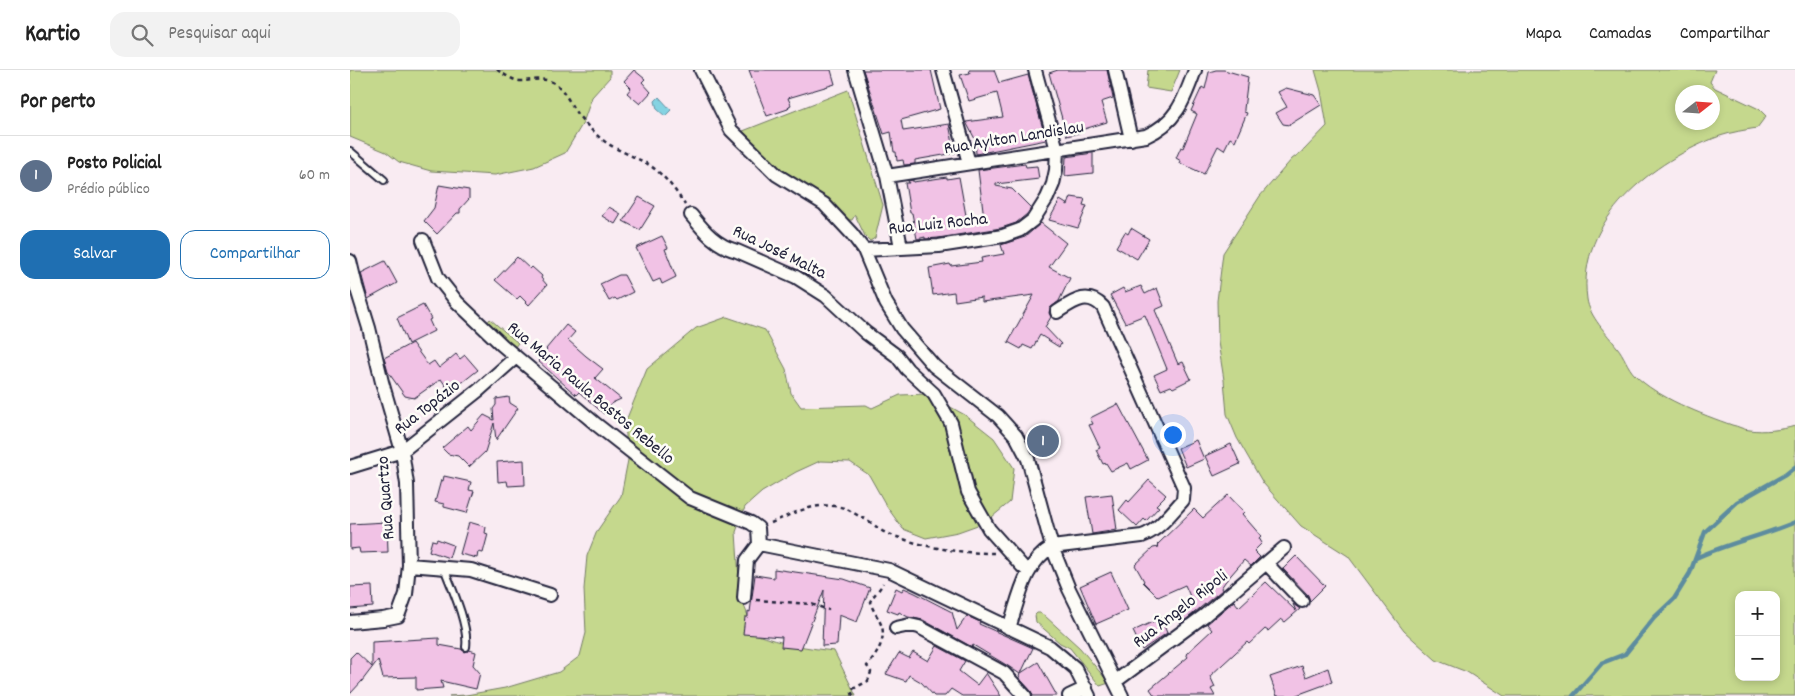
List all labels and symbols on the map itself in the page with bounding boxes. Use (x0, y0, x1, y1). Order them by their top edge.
north arrow (1675, 85, 1720, 130)
street label: Rua Aylton Landislau (942, 116, 1086, 162)
street label: Rua Luiz Rocha (887, 207, 989, 243)
street label: Rua José Malta (728, 220, 831, 287)
street label: Rua Maria Paula Bastos Rebello (501, 316, 679, 472)
street label: Rua Topázio (390, 374, 466, 442)
pin: 1 (1027, 422, 1059, 460)
your location (1160, 422, 1186, 448)
street label: Rua Quartzo (372, 455, 402, 541)
street label: Rua Ângelo Ripoli (1128, 565, 1234, 655)

